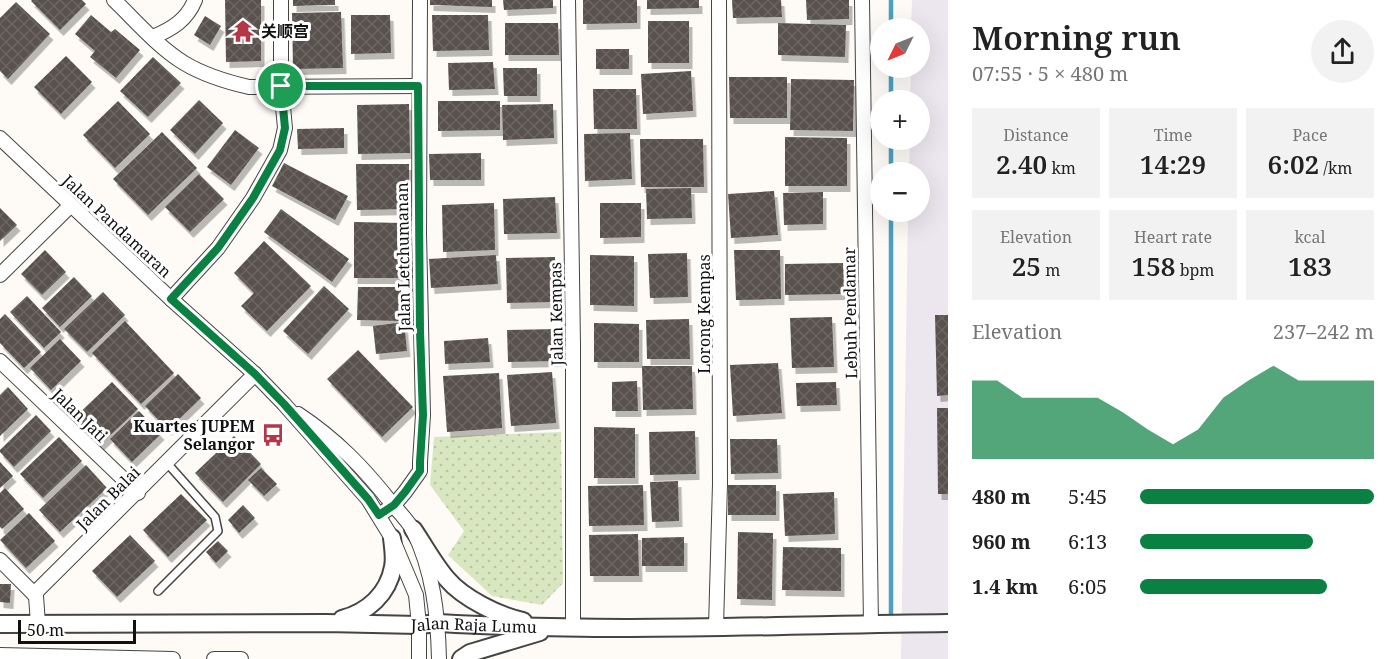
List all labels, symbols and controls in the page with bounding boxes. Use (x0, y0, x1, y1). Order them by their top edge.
text: Morning run (972, 15, 1181, 60)
temple icon: 关顺宫 (230, 18, 256, 44)
north arrow (870, 18, 930, 78)
map controls (870, 18, 930, 222)
place label: 关顺宫 (261, 20, 309, 42)
button: share (1311, 20, 1374, 83)
pin (255, 60, 306, 111)
text: 07:55 · 5 × 480 m (972, 60, 1128, 87)
icon: arrive (264, 69, 297, 102)
button: + (870, 90, 930, 150)
text: Distance (1003, 124, 1069, 146)
text: Time (1154, 124, 1192, 146)
text: Pace (1292, 124, 1328, 146)
text: 2.40 (996, 146, 1047, 182)
text: 14:29 (1140, 146, 1206, 182)
text: 6:02 (1268, 146, 1319, 182)
text: km (1047, 157, 1076, 179)
text: /km (1319, 157, 1352, 179)
button: − (870, 162, 930, 222)
street label: Jalan Pandamaran (57, 169, 176, 282)
street label: Jalan Letchumanan (391, 182, 415, 333)
text: Elevation (1000, 226, 1072, 248)
text: Heart rate (1134, 226, 1212, 248)
text: kcal (1295, 226, 1325, 248)
street label: Lebuh Pendamar (838, 246, 862, 379)
text: 25 (1012, 248, 1041, 284)
text: 158 (1132, 248, 1175, 284)
text: 183 (1288, 248, 1332, 284)
street label: Lorong Kempas (693, 254, 715, 374)
text: m (1041, 259, 1060, 281)
text: bpm (1175, 259, 1214, 281)
street label: Jalan Kempas (544, 262, 568, 367)
text: Elevation (972, 318, 1062, 345)
text: 237–242 m (1273, 318, 1374, 345)
street label: Jalan Jati (47, 383, 112, 447)
place label: Kuartes JUPEM Selangor (133, 415, 256, 455)
bus stop icon: Kuartes JUPEM Selangor (260, 422, 286, 448)
street label: Jalan Balai (71, 461, 145, 535)
text: 480 m (972, 483, 1031, 510)
text: 5:45 (1068, 483, 1107, 510)
text: 960 m (972, 528, 1031, 555)
text: 6:13 (1068, 528, 1107, 555)
text: 1.4 km (972, 573, 1038, 600)
text: 6:05 (1068, 573, 1107, 600)
street label: Jalan Raja Lumu (410, 612, 537, 638)
scale bar (18, 617, 136, 644)
text: 50 m (27, 619, 64, 641)

